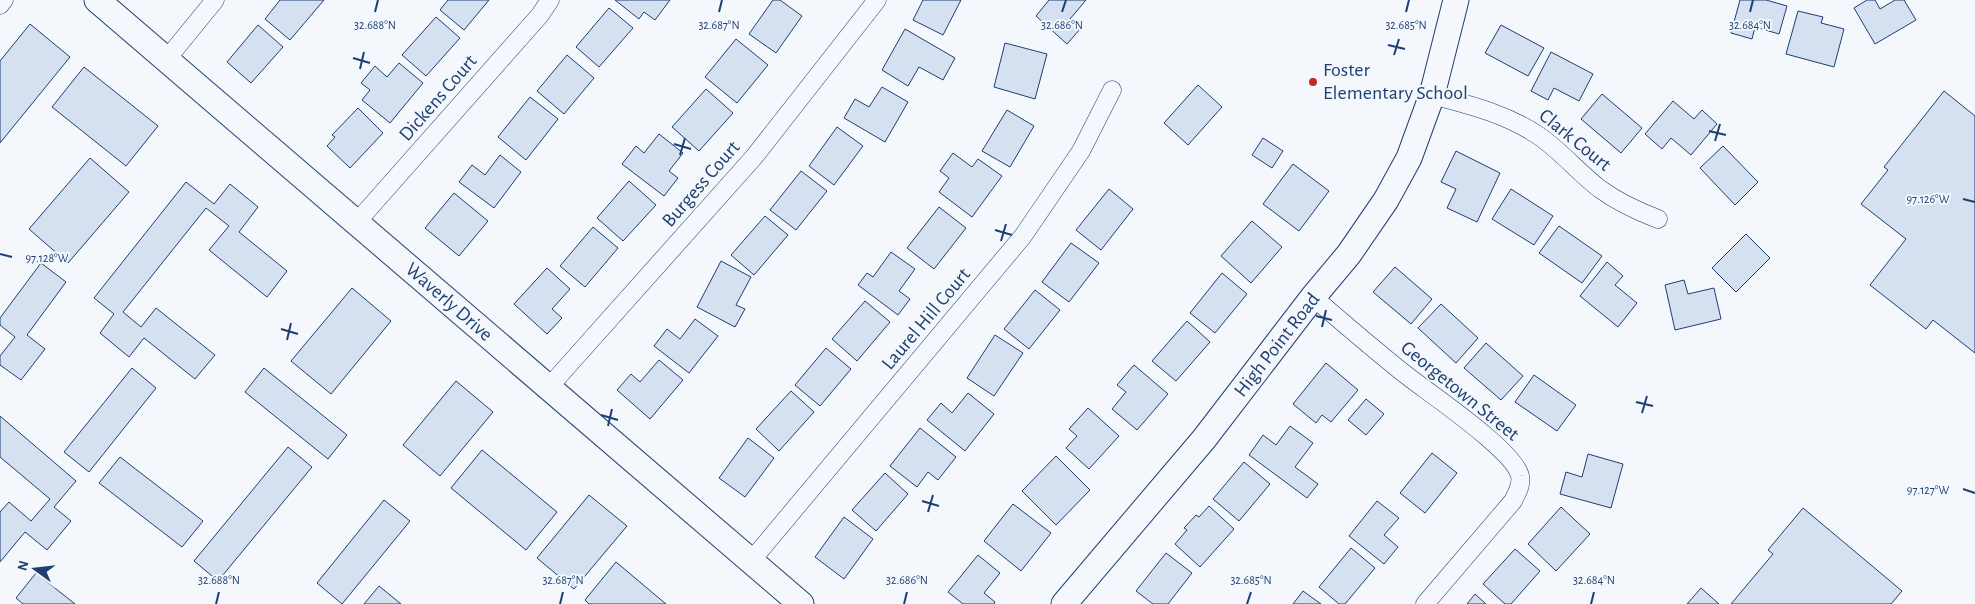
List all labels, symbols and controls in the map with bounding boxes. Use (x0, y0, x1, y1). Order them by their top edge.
text: 32.688°N (354, 19, 396, 31)
text: 32.687°N (698, 19, 740, 31)
text: 32.686°N (1041, 19, 1083, 31)
text: 32.685°N (1385, 19, 1427, 31)
text: 32.684°N (1729, 19, 1771, 31)
street label: Dickens Court (395, 51, 481, 145)
place label: Foster Elementary School (1323, 60, 1468, 103)
marker: Foster Elementary School (1307, 76, 1319, 88)
street label: Clark Court (1535, 105, 1615, 175)
street label: Burgess Court (658, 137, 744, 231)
text: 97.126°W (1906, 193, 1950, 205)
text: 97.128°W (25, 252, 69, 264)
street label: Waverly Drive (402, 259, 496, 345)
street label: Laurel Hill Court (878, 264, 974, 374)
street label: High Point Road (1230, 289, 1324, 401)
street label: Georgetown Street (1397, 337, 1523, 445)
text: 97.127°W (1907, 484, 1949, 496)
north arrow (10, 544, 60, 594)
text: N (15, 559, 31, 572)
text: 32.688°N (198, 574, 240, 586)
text: 32.687°N (542, 574, 584, 586)
text: 32.686°N (886, 574, 928, 586)
text: 32.685°N (1230, 574, 1272, 586)
text: 32.684°N (1573, 574, 1615, 586)

